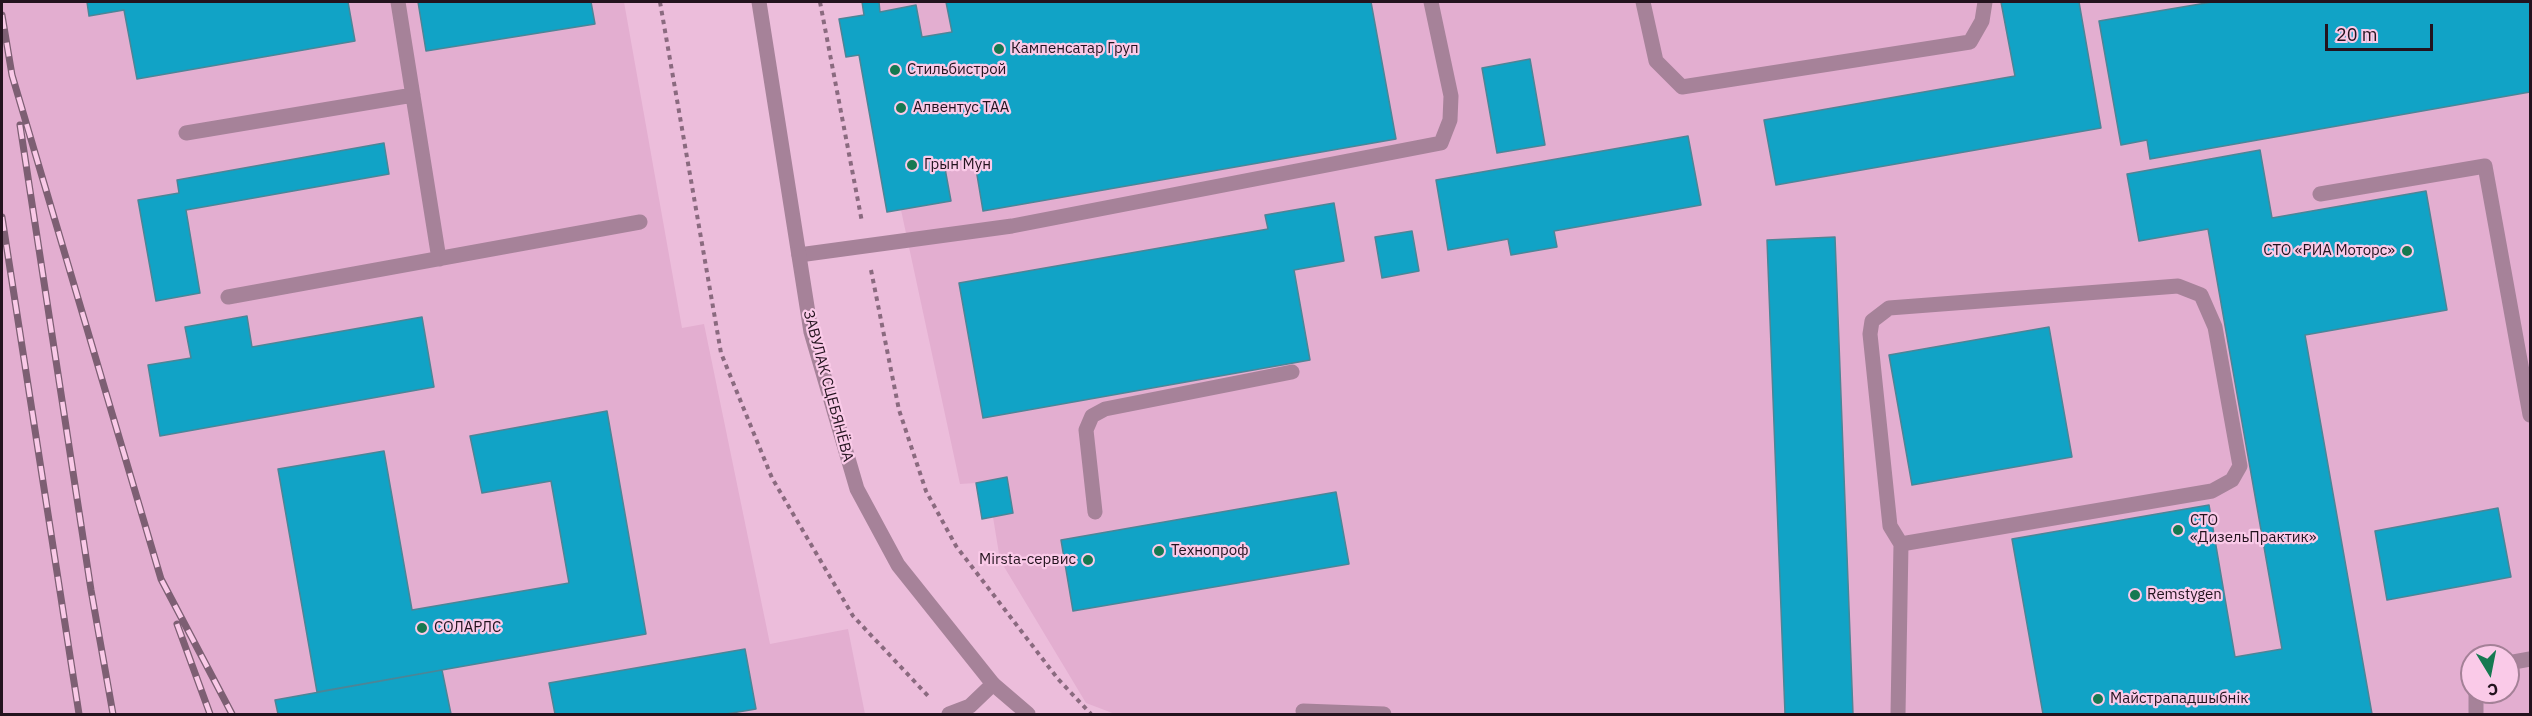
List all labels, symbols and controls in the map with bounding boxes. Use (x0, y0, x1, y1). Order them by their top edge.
scale bar (2328, 12, 2436, 50)
text: 20 m (2336, 23, 2378, 46)
place label: Кампенсатар Груп (1011, 40, 1139, 58)
marker: Кампенсатар Груп (992, 42, 1006, 56)
place label: Стильбистрой (907, 61, 1006, 79)
marker: Стильбистрой (888, 63, 902, 77)
place label: Алвентус ТАА (913, 99, 1009, 117)
marker: Алвентус ТАА (894, 101, 908, 115)
place label: Грын Мун (924, 156, 991, 174)
marker: Грын Мун (905, 158, 919, 172)
place label: СТО «РИА Моторс» (2263, 242, 2395, 260)
marker: СТО «РИА Моторс» (2400, 244, 2414, 258)
street label: ЗАВУЛАК СЦЕБЯНЁВА (799, 308, 857, 464)
place label: СТО «ДизельПрактик» (2190, 512, 2317, 547)
marker: СТО «ДизельПрактик» (2171, 523, 2185, 537)
place label: Технопроф (1171, 542, 1248, 560)
marker: Технопроф (1152, 544, 1166, 558)
place label: Mirsta-сервис (979, 551, 1076, 569)
marker: Mirsta-сервис (1081, 553, 1095, 567)
place label: Remstygen (2147, 586, 2222, 604)
marker: Remstygen (2128, 588, 2142, 602)
place label: СОЛАРЛС (434, 619, 501, 637)
marker: СОЛАРЛС (415, 621, 429, 635)
north arrow (2460, 644, 2520, 704)
text: С (2486, 679, 2500, 701)
place label: Майстрападшыбнік (2110, 690, 2248, 708)
marker: Майстрападшыбнік (2091, 692, 2105, 706)

